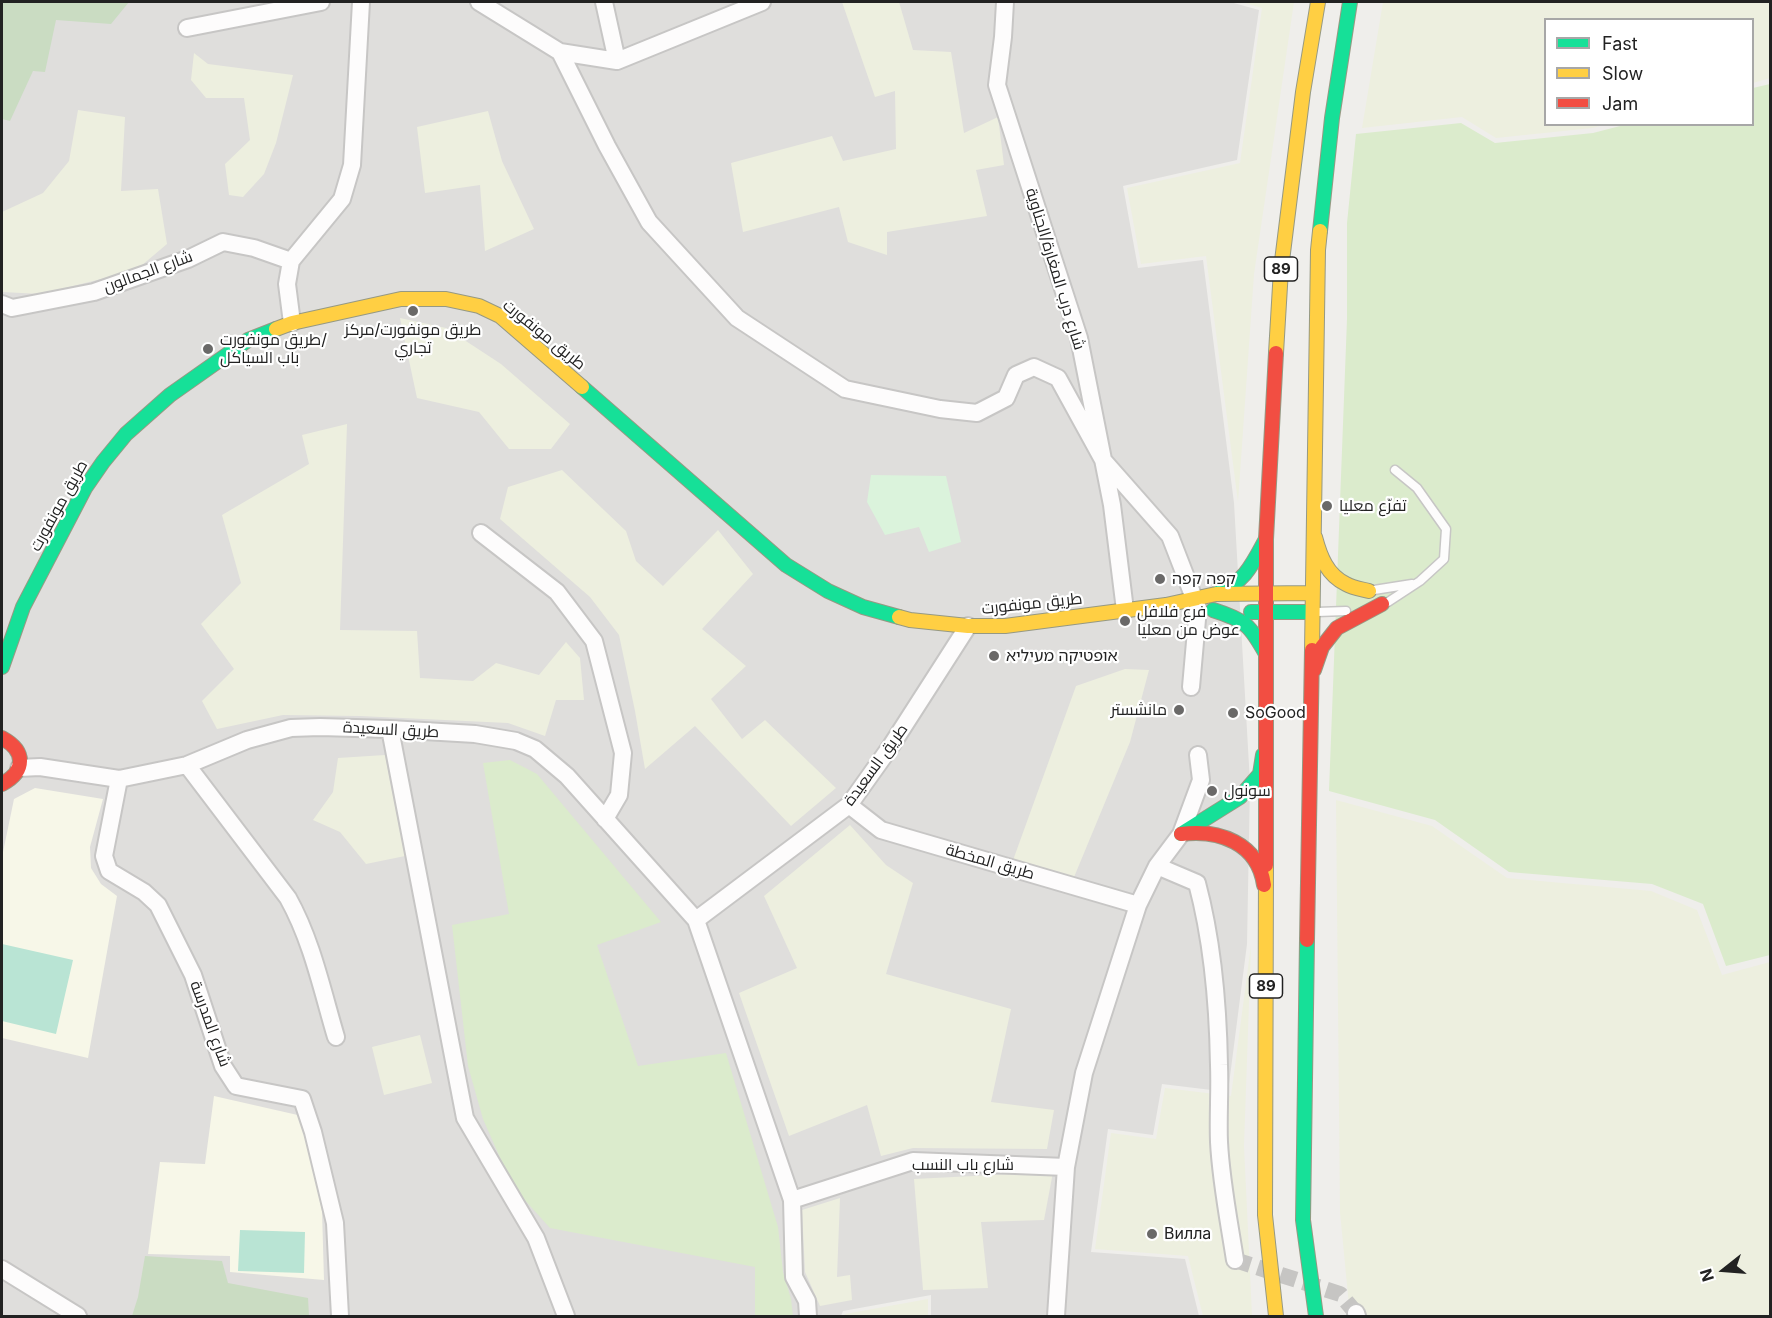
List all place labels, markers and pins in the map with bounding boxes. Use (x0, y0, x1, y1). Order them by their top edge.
marker: طريق مونفورت/مركز تجاري (406, 304, 420, 318)
place label: طريق مونفورت/مركز تجاري (345, 320, 481, 358)
place label: طريق مونفورت/ باب السياكل (220, 330, 327, 368)
marker: طريق مونفورت/ باب السياكل (201, 342, 215, 356)
place label: تفرّع معليا (1339, 496, 1406, 516)
marker: تفرّع معليا (1320, 499, 1334, 513)
place label: קפה קפה (1172, 569, 1236, 589)
marker: קפה קפה (1153, 572, 1167, 586)
place label: فرع فلافل عوض من معليا (1137, 602, 1240, 640)
marker: فرع فلافل عوض من معليا (1118, 614, 1132, 628)
place label: אופטיקה מעיליא (1006, 646, 1118, 666)
marker: אופטיקה מעיליא (987, 649, 1001, 663)
place label: مانشستر (1111, 700, 1167, 720)
marker: مانشستر (1172, 703, 1186, 717)
place label: SoGood (1245, 703, 1306, 723)
marker: SoGood (1226, 706, 1240, 720)
place label: سونول (1224, 781, 1271, 801)
marker: سونول (1205, 784, 1219, 798)
place label: Вилла (1164, 1224, 1211, 1244)
marker: Вилла (1145, 1227, 1159, 1241)

